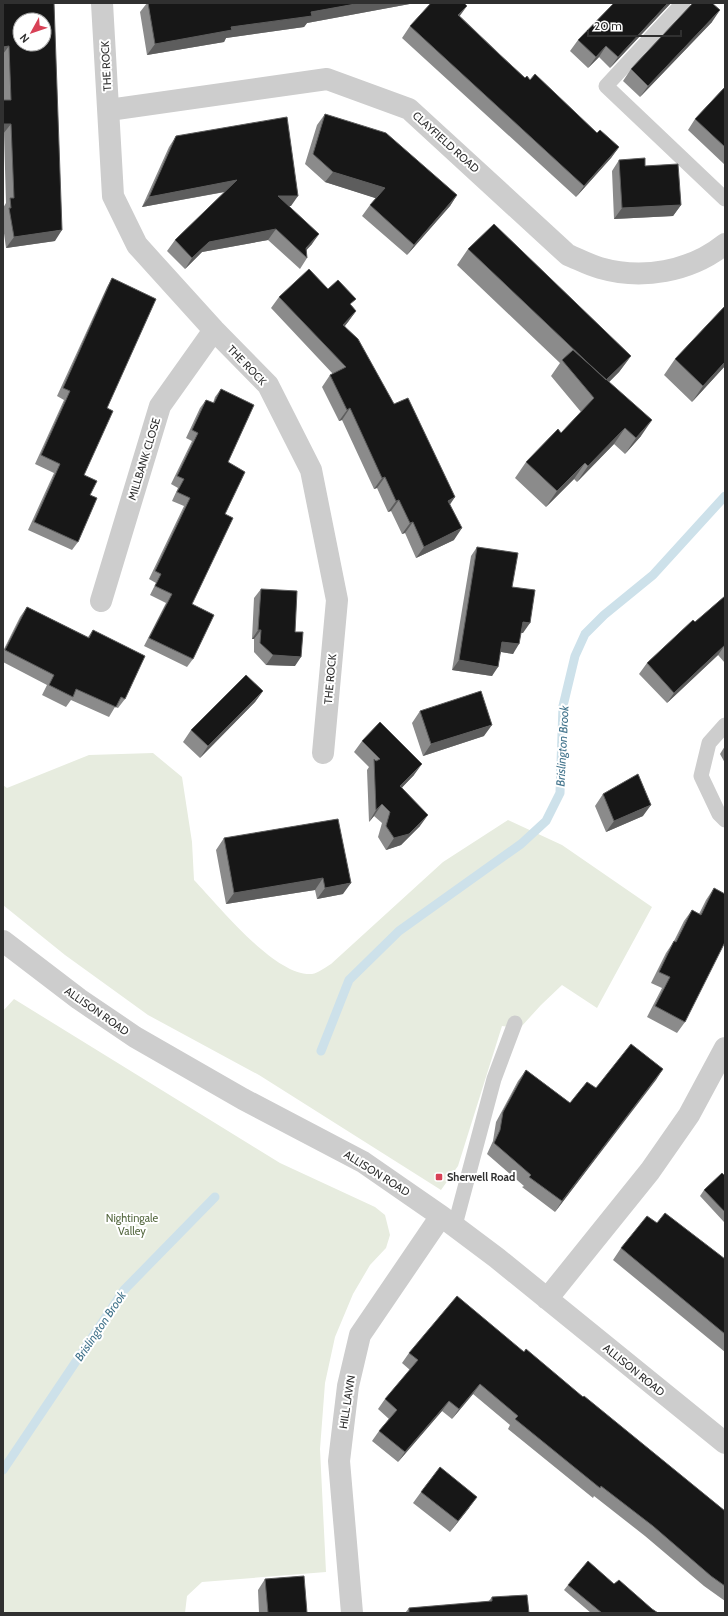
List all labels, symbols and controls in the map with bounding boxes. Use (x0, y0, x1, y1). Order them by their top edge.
north arrow (12, 12, 52, 52)
scale bar (588, 12, 681, 38)
text: 20 m (594, 18, 622, 33)
text: N (16, 31, 32, 46)
street label: THE ROCK (98, 40, 114, 91)
street label: CLAYFIELD ROAD (410, 108, 482, 176)
street label: THE ROCK (224, 342, 270, 389)
street label: MILLBANK CLOSE (125, 416, 163, 502)
street label: THE ROCK (321, 653, 339, 705)
water label: Brislington Brook (552, 704, 572, 787)
street label: ALLISON ROAD (62, 984, 132, 1038)
street label: ALLISON ROAD (341, 1147, 413, 1199)
place label: Sherwell Road (447, 1170, 515, 1184)
marker: Sherwell Road (434, 1172, 444, 1182)
park label: Nightingale Valley (106, 1211, 159, 1238)
water label: Brislington Brook (71, 1288, 129, 1364)
street label: ALLISON ROAD (600, 1341, 668, 1399)
street label: HILL LAWN (336, 1374, 358, 1430)

